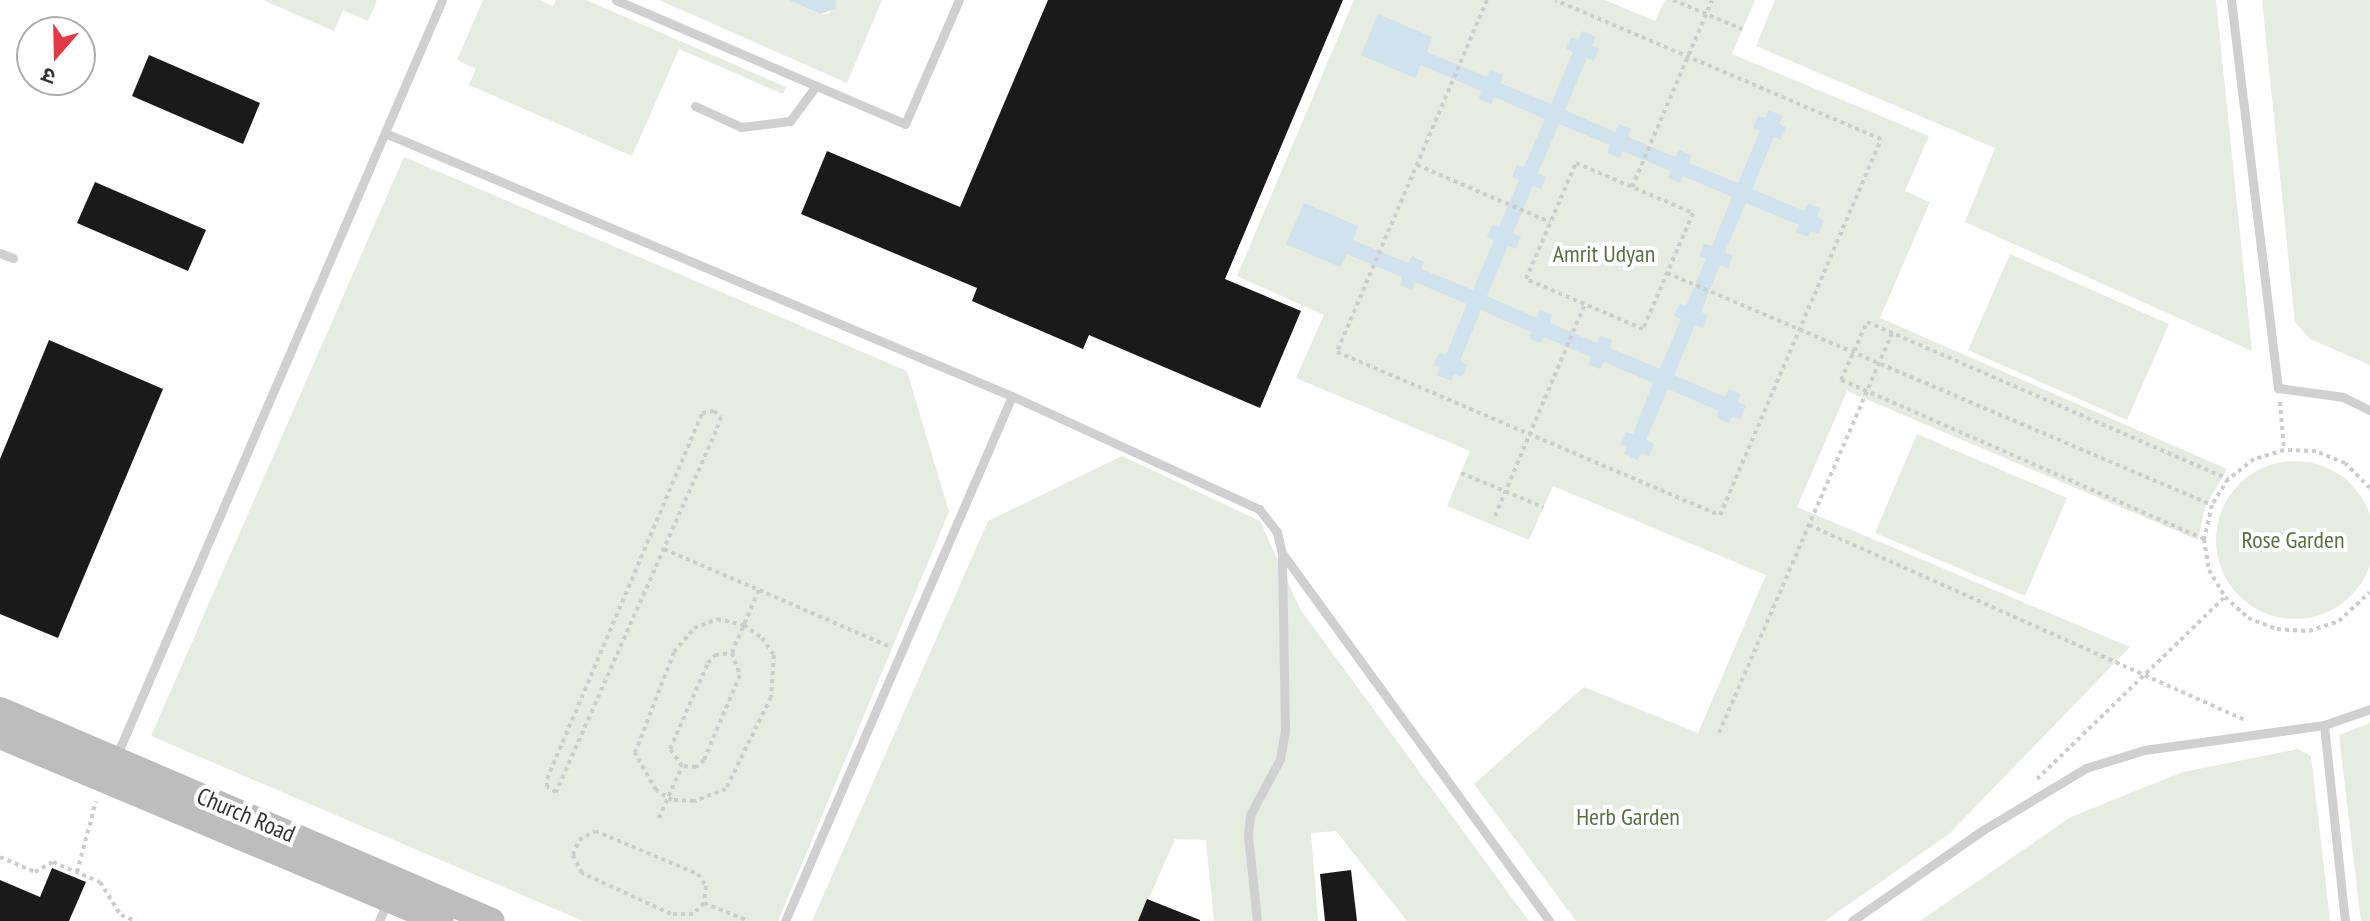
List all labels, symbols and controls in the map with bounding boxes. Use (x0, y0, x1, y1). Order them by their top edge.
north arrow (16, 16, 96, 96)
text: उ (38, 61, 59, 92)
park label: Amrit Udyan (1553, 240, 1655, 268)
park label: Rose Garden (2242, 526, 2344, 554)
street label: Church Road (193, 781, 299, 849)
park label: Herb Garden (1576, 803, 1680, 831)

